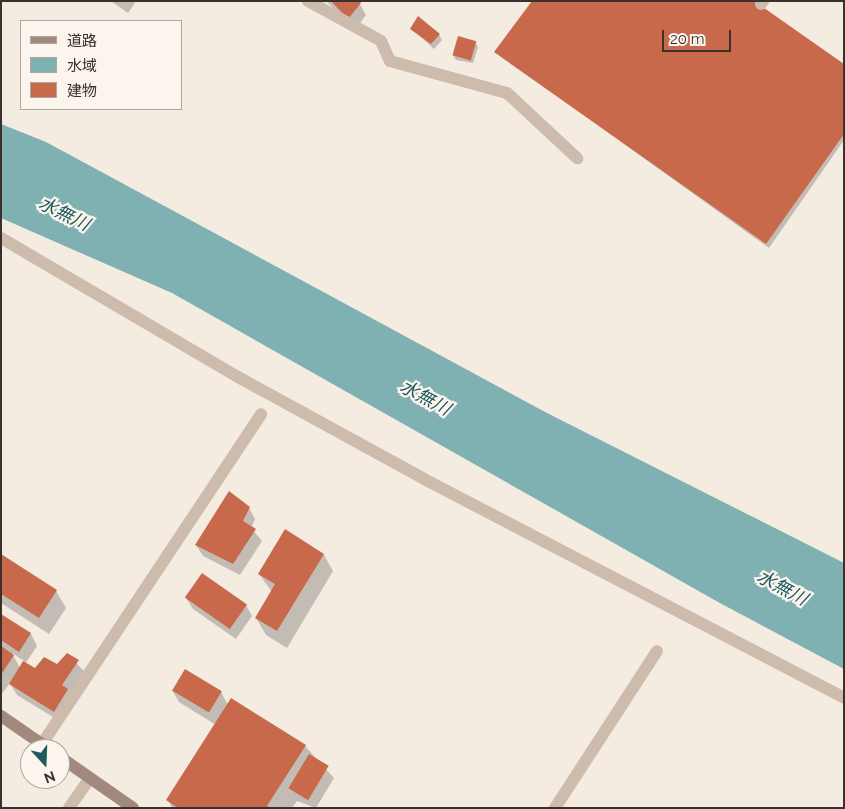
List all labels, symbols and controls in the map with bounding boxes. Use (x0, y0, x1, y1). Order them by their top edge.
legend (20, 20, 182, 110)
scale bar (665, 20, 734, 52)
text: 20 m (670, 30, 705, 48)
text: 道路 (67, 32, 97, 50)
text: 水域 (67, 57, 97, 75)
text: 建物 (67, 82, 97, 100)
water label: 水無川 (35, 192, 93, 236)
water label: 水無川 (396, 376, 454, 420)
water label: 水無川 (753, 566, 811, 610)
north arrow (20, 739, 70, 789)
text: N (42, 768, 58, 787)

